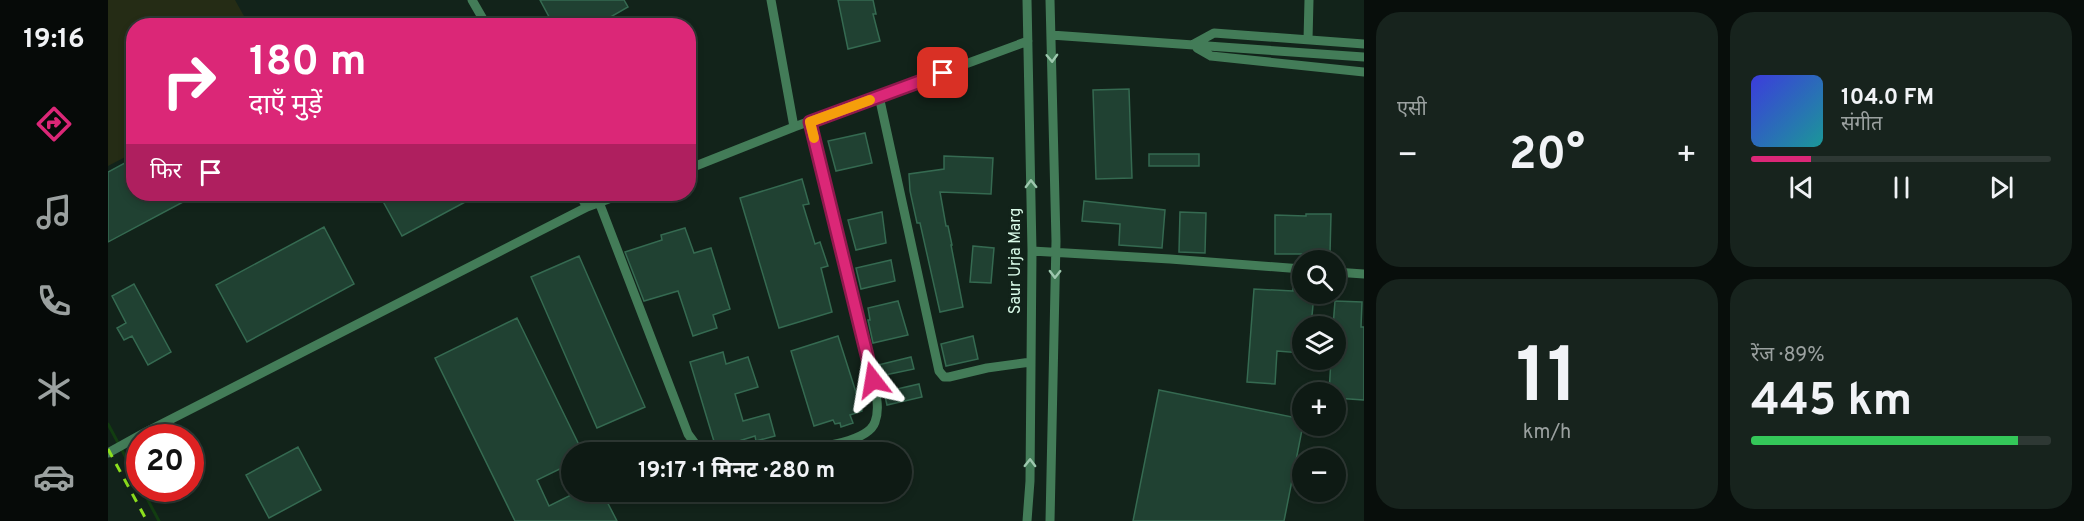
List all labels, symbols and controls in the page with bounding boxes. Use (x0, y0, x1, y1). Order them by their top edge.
text: 19:16 (23, 23, 85, 57)
text: 180 m (249, 37, 366, 90)
icon: right (150, 42, 228, 120)
pin (917, 47, 968, 98)
one-way arrow (1045, 54, 1058, 63)
icon: arrive (926, 56, 959, 89)
text: 104.0 FM (1841, 85, 1934, 112)
text: दाएँ मुड़ें (249, 89, 322, 123)
text: एसी (1397, 97, 1427, 123)
icon: directions (33, 103, 75, 145)
text: संगीत (1841, 112, 1882, 138)
text: 20° (1509, 128, 1585, 185)
text: − (1397, 136, 1418, 178)
text: + (1676, 136, 1697, 178)
icon: arrive (194, 156, 227, 189)
text: फिर (150, 159, 182, 186)
icon: previous (1785, 171, 1818, 204)
icon: pause (1885, 171, 1918, 204)
icon: next (1985, 171, 2018, 204)
one-way arrow (1025, 179, 1037, 188)
icon: music (33, 191, 75, 233)
street label: Saur Urja Marg (1006, 208, 1026, 314)
map controls (1292, 250, 1346, 502)
button: search (1292, 250, 1346, 304)
one-way arrow (1048, 270, 1061, 279)
icon: phone (33, 280, 75, 322)
button: layers (1292, 316, 1346, 370)
text: 11 (1516, 331, 1578, 430)
text: रेंज · 89% (1751, 343, 1825, 369)
position arrow (841, 348, 905, 412)
icon: climate (33, 368, 75, 410)
text: 445 km (1751, 374, 1912, 431)
button: + (1292, 382, 1346, 436)
text: km/h (1523, 420, 1571, 446)
speed limit sign: 20 (126, 424, 204, 502)
button: − (1292, 448, 1346, 502)
icon: car (33, 456, 75, 498)
text: 19:17 · 1 मिनट · 280 m (638, 458, 835, 485)
one-way arrow (1024, 458, 1036, 467)

